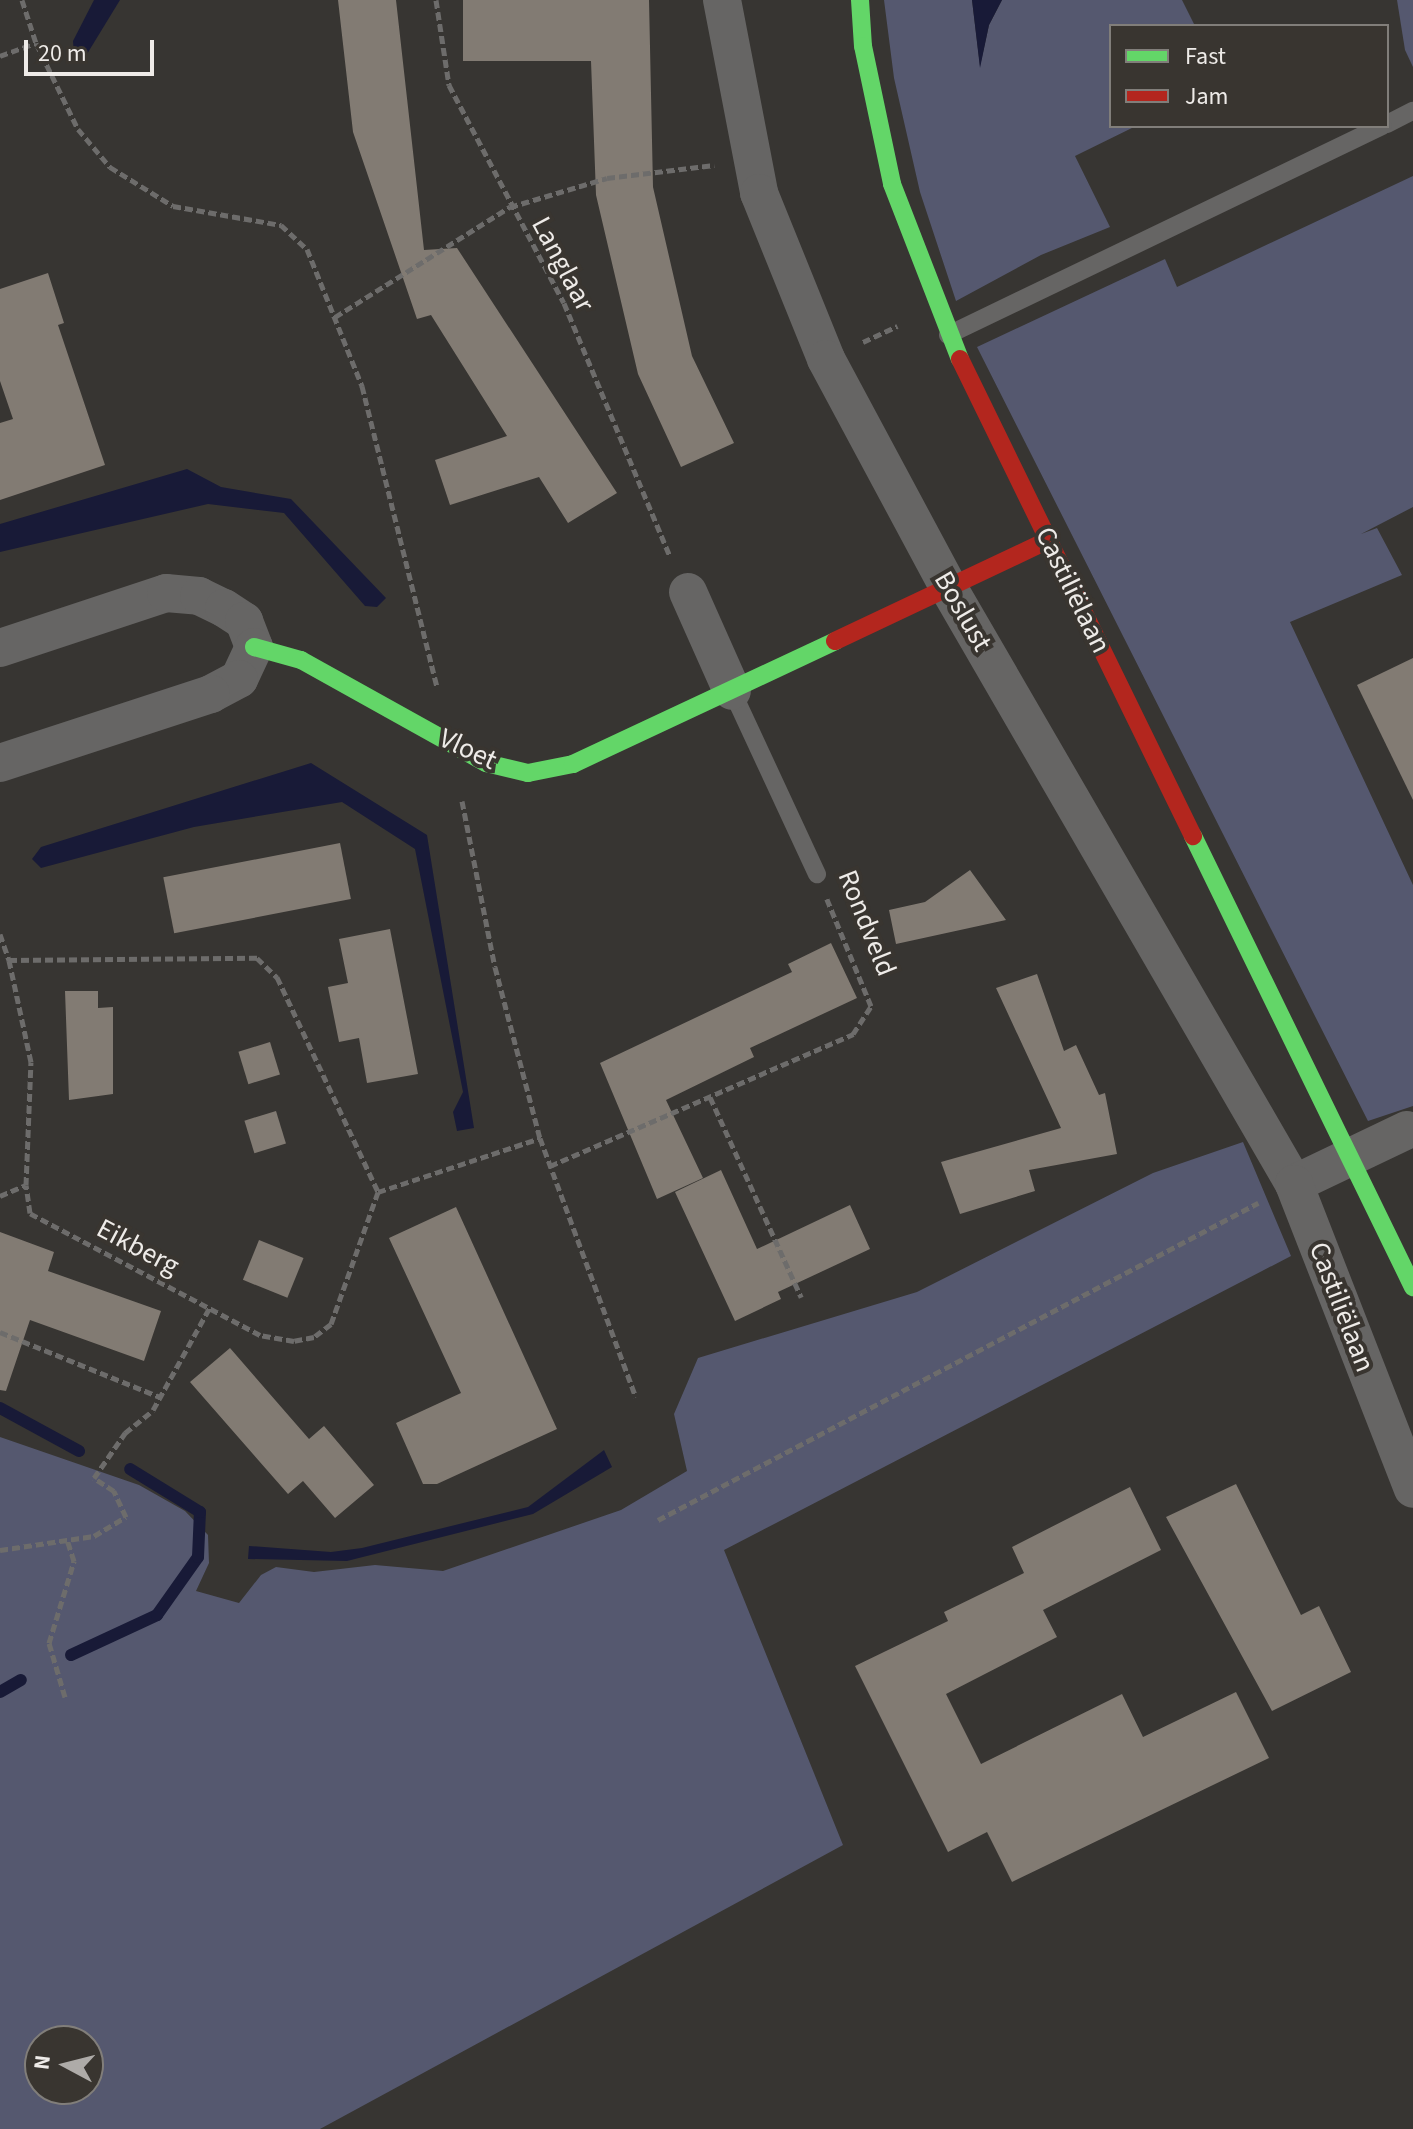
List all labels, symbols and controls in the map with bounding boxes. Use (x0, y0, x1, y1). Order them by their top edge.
scale bar (28, 24, 158, 74)
legend (1109, 24, 1389, 128)
text: 20 m (38, 36, 87, 71)
text: Fast (1185, 39, 1226, 74)
text: Jam (1185, 79, 1229, 114)
street label: Langlaar (524, 211, 602, 317)
street label: Castiliëlaan (1028, 521, 1118, 659)
street label: Boslust (927, 565, 999, 657)
street label: Vloet (434, 721, 502, 777)
street label: Rondveld (831, 865, 903, 981)
street label: Eikberg (91, 1211, 185, 1283)
street label: Castiliëlaan (1302, 1237, 1382, 1377)
north arrow (24, 2025, 104, 2105)
text: N (25, 2053, 59, 2072)

